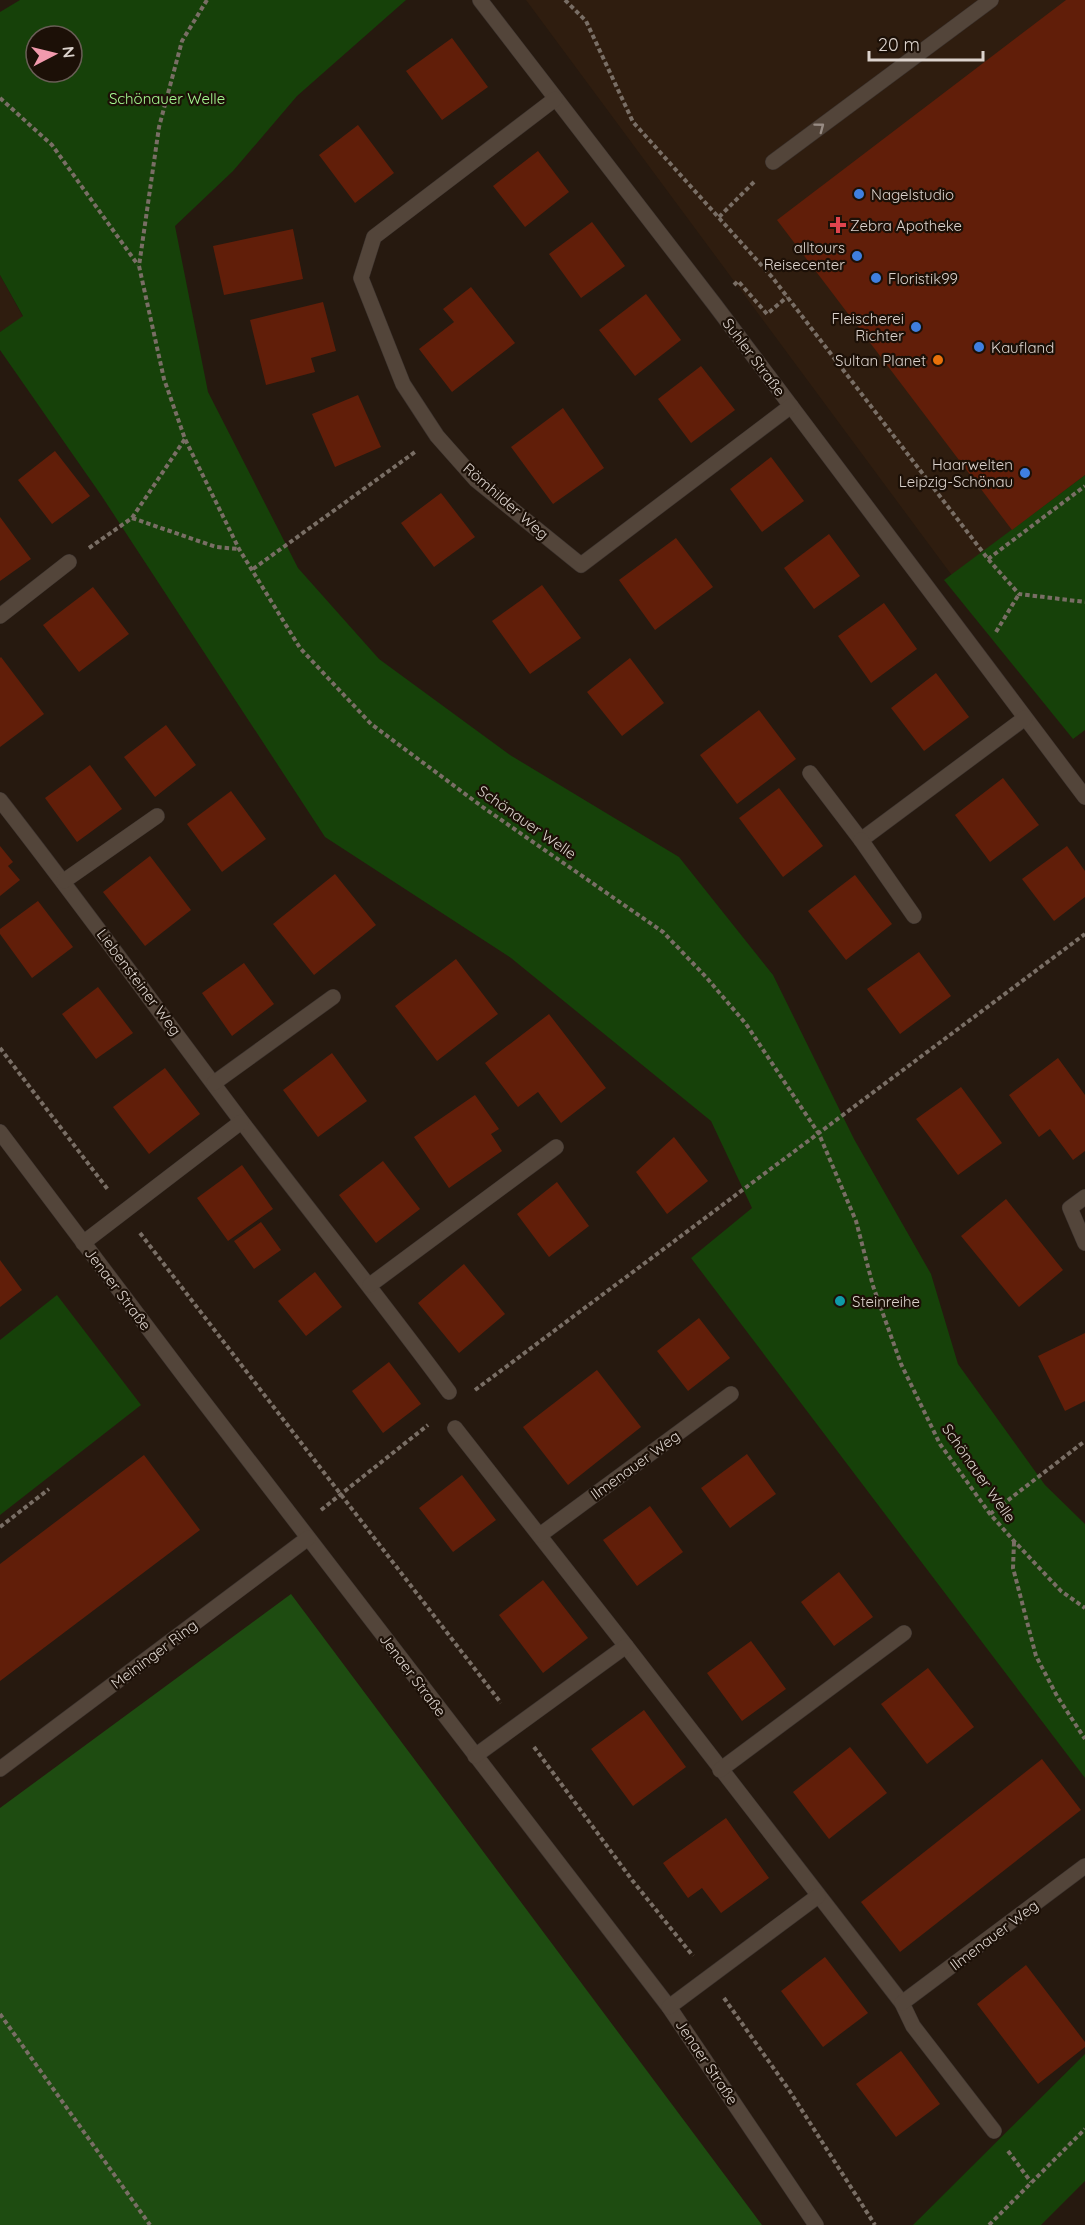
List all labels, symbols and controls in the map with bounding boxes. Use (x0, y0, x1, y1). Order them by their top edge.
north arrow (24, 24, 84, 84)
scale bar (869, 24, 983, 62)
text: 20 m (878, 33, 920, 56)
text: N (58, 45, 80, 59)
park label: Schönauer Welle (109, 89, 225, 108)
one-way arrow (814, 124, 825, 135)
place label: Nagelstudio (871, 185, 954, 204)
marker: Nagelstudio (852, 187, 866, 201)
place label: Zebra Apotheke (850, 216, 962, 235)
marker: Zebra Apotheke (831, 218, 845, 232)
place label: alltours Reisecenter (764, 238, 845, 274)
marker: alltours Reisecenter (850, 249, 864, 263)
place label: Floristik99 (888, 269, 958, 288)
marker: Floristik99 (869, 271, 883, 285)
place label: Fleischerei Richter (832, 309, 904, 345)
street label: Suhler Straße (718, 314, 790, 400)
marker: Fleischerei Richter (909, 320, 923, 334)
place label: Kaufland (991, 338, 1054, 357)
marker: Kaufland (972, 340, 986, 354)
place label: Sultan Planet (835, 351, 926, 370)
marker: Sultan Planet (931, 353, 945, 367)
place label: Haarwelten Leipzig-Schönau (899, 455, 1013, 491)
street label: Römhilder Weg (459, 459, 553, 543)
marker: Haarwelten Leipzig-Schönau (1018, 466, 1032, 480)
street label: Schönauer Welle (474, 781, 580, 863)
street label: Liebensteiner Weg (93, 925, 185, 1039)
street label: Jenaer Straße (81, 1244, 155, 1334)
place label: Steinreihe (852, 1292, 920, 1311)
marker: Steinreihe (833, 1294, 847, 1308)
street label: Schönauer Welle (938, 1420, 1020, 1526)
street label: Ilmenauer Weg (587, 1426, 683, 1504)
street label: Meininger Ring (107, 1615, 201, 1693)
street label: Jenaer Straße (376, 1630, 450, 1720)
street label: Ilmenauer Weg (946, 1896, 1042, 1974)
street label: Jenaer Straße (671, 2016, 743, 2108)

